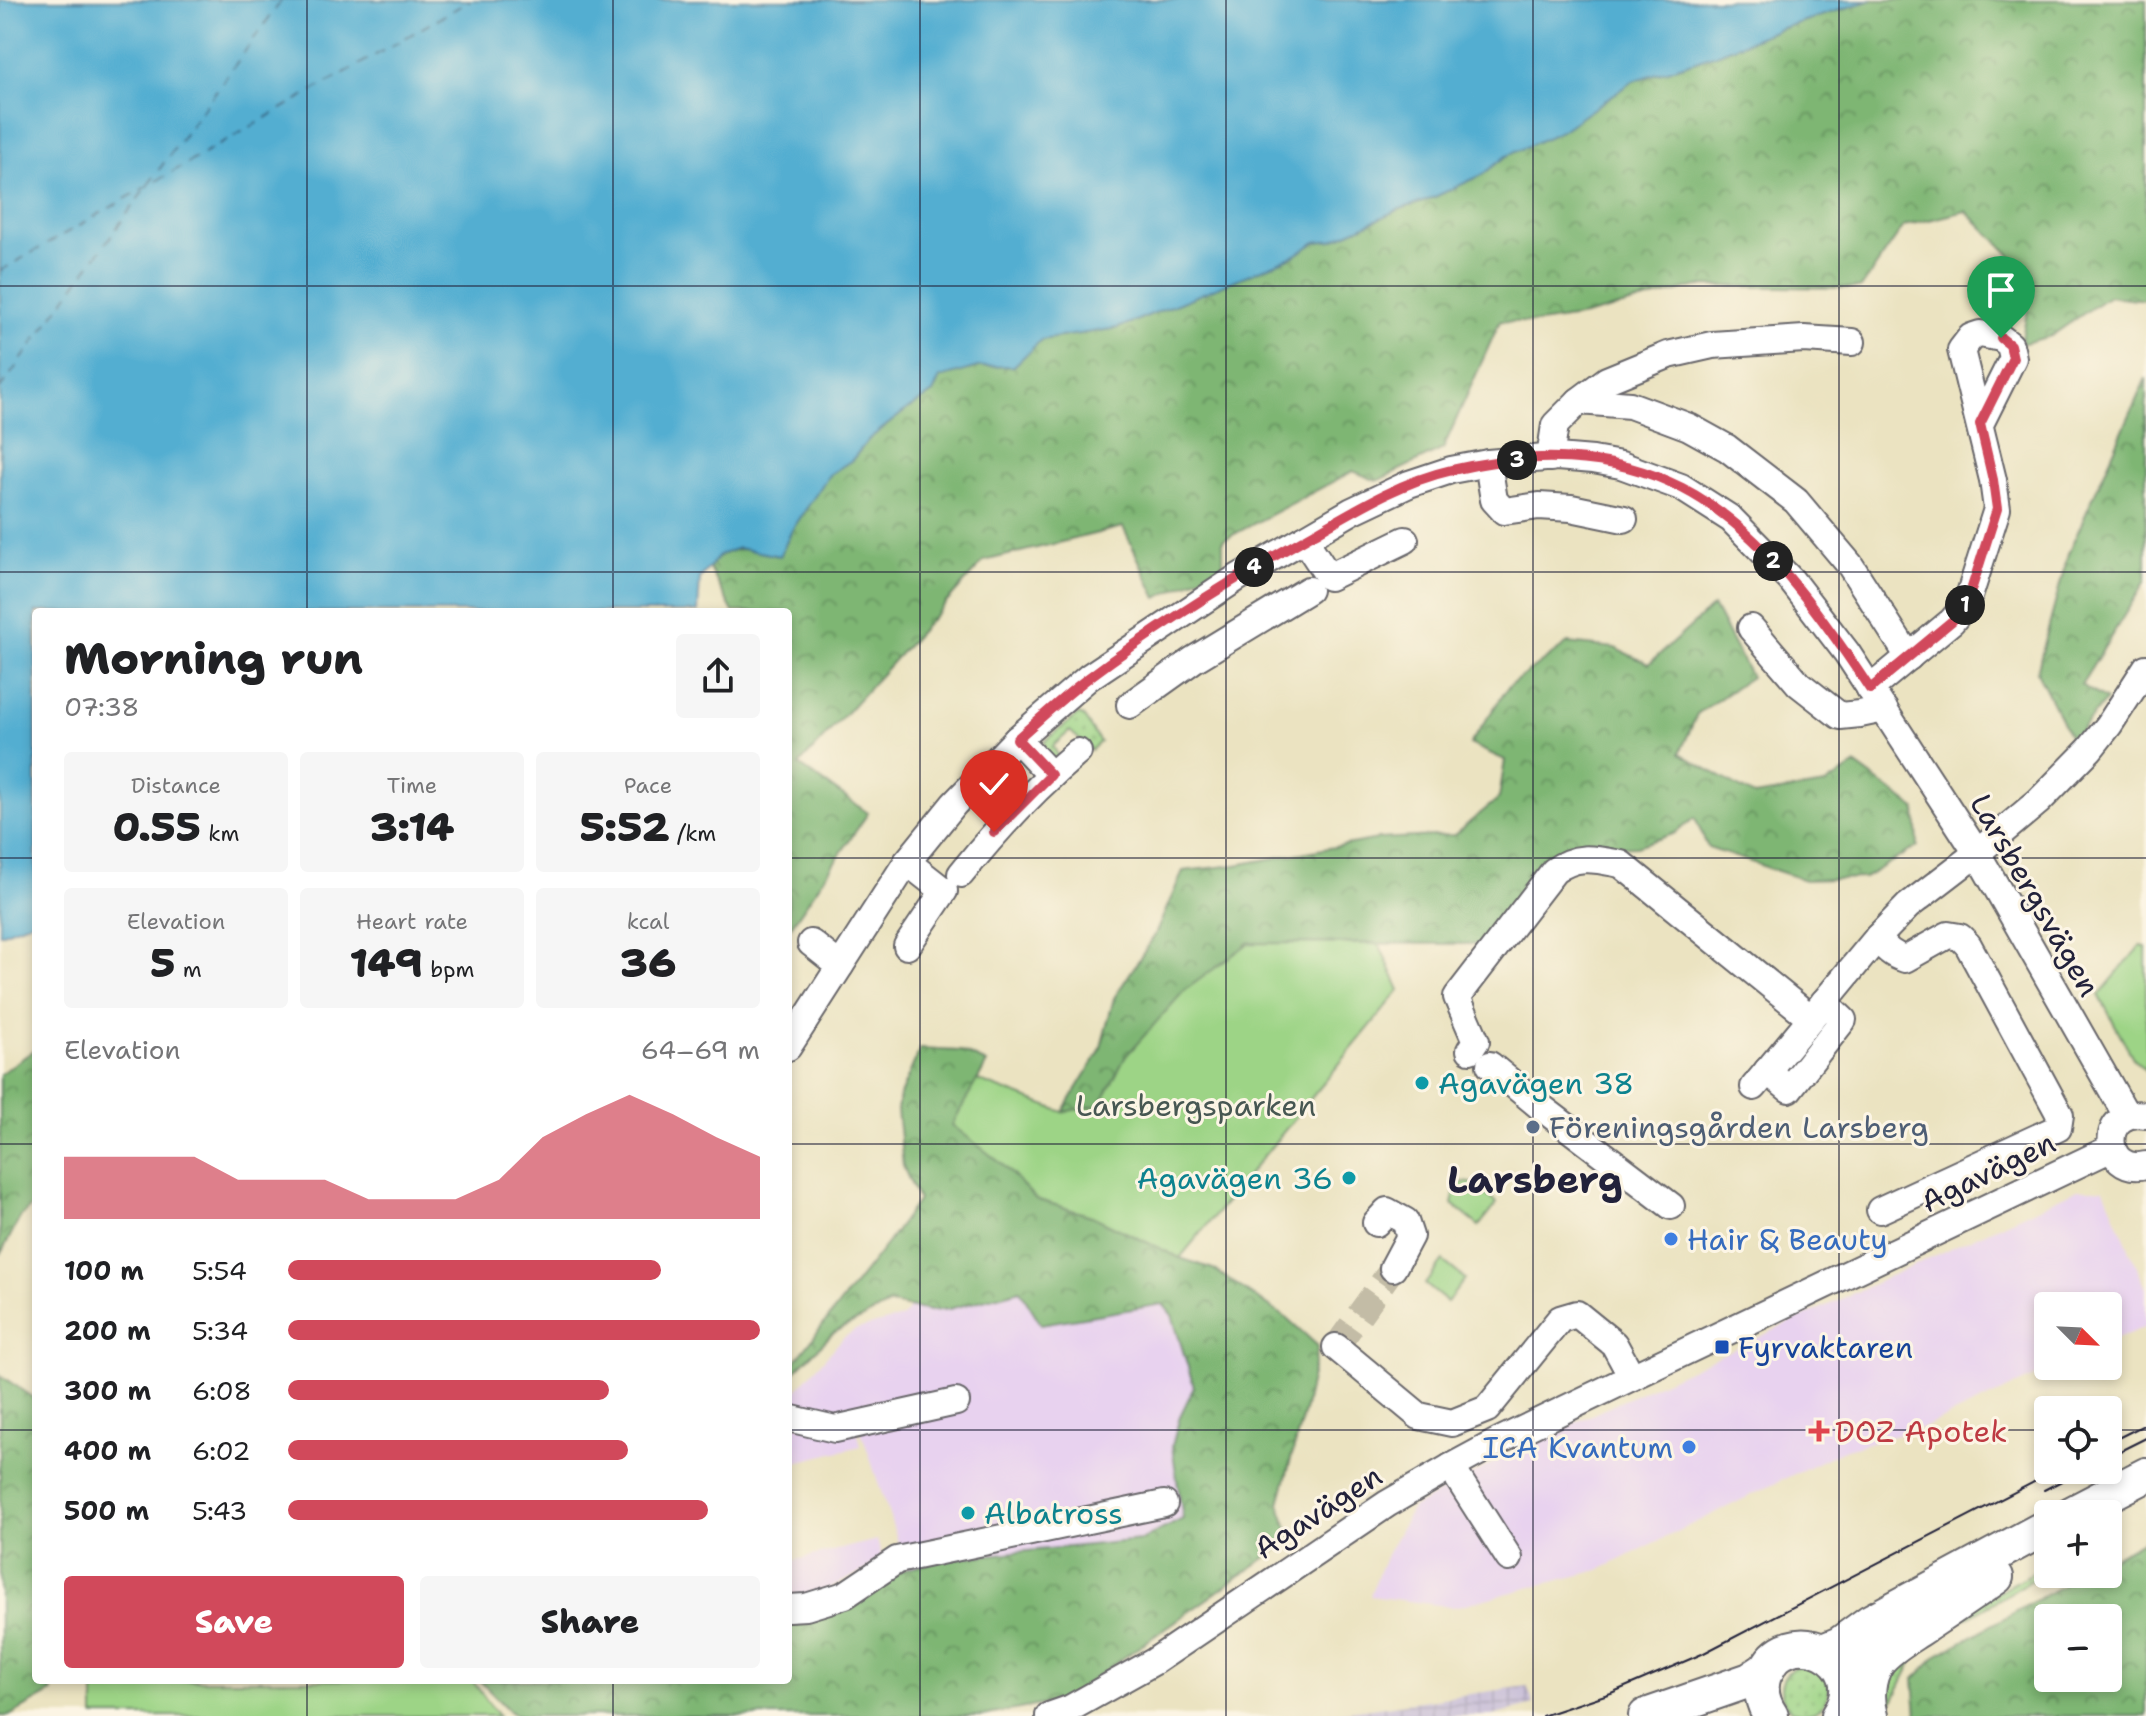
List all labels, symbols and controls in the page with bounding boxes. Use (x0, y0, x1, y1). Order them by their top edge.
pin (1967, 256, 2035, 338)
icon: arrive (1979, 268, 2023, 312)
pin: 3 (1497, 440, 1537, 480)
text: 3 (1509, 445, 1525, 474)
pin: 2 (1753, 541, 1793, 581)
text: 2 (1765, 546, 1781, 575)
pin: 4 (1234, 547, 1274, 587)
text: 4 (1246, 552, 1262, 581)
pin: 1 (1945, 585, 1985, 625)
text: 1 (1960, 590, 1970, 619)
text: Morning run (64, 629, 363, 688)
button: share (676, 634, 760, 718)
text: 07:38 (64, 689, 139, 724)
pin (960, 750, 1028, 832)
icon: check (972, 762, 1016, 806)
text: Distance (131, 771, 221, 800)
text: Time (387, 771, 437, 800)
text: Pace (624, 771, 672, 800)
street label: Larsbergsvägen (1960, 786, 2110, 1004)
text: 0.55 (113, 800, 201, 854)
text: 3:14 (370, 800, 454, 854)
text: 5:52 (580, 800, 670, 854)
text: km (201, 819, 239, 848)
text: /km (670, 819, 716, 848)
text: Elevation (127, 907, 225, 936)
text: Heart rate (356, 907, 468, 936)
text: kcal (627, 907, 669, 936)
text: 5 (150, 936, 175, 990)
text: 149 (349, 936, 423, 990)
text: 36 (620, 936, 676, 990)
text: m (175, 955, 202, 984)
text: bpm (423, 955, 475, 984)
text: Elevation (64, 1032, 180, 1067)
text: 64–69 m (641, 1032, 760, 1067)
place label: Agavägen 38 (1438, 1063, 1634, 1104)
marker: Agavägen 38 (1413, 1074, 1431, 1092)
park label: Larsbergsparken (1076, 1085, 1316, 1126)
place label: Föreningsgården Larsberg (1549, 1107, 1929, 1148)
marker: Föreningsgården Larsberg (1524, 1118, 1542, 1136)
street label: Agavägen (1914, 1122, 2062, 1222)
district label: Larsberg (1447, 1154, 1623, 1205)
place label: Agavägen 36 (1137, 1158, 1333, 1199)
marker: Agavägen 36 (1340, 1169, 1358, 1187)
place label: Hair & Beauty (1687, 1219, 1888, 1260)
marker: Hair & Beauty (1662, 1230, 1680, 1248)
text: 100 m (64, 1253, 144, 1288)
text: 5:54 (192, 1253, 247, 1288)
north arrow (2034, 1292, 2122, 1380)
map controls (2034, 1292, 2122, 1692)
text: 200 m (64, 1313, 151, 1348)
text: 5:34 (192, 1313, 248, 1348)
place label: Fyrvaktaren (1738, 1327, 1913, 1368)
marker: Fyrvaktaren (1713, 1338, 1731, 1356)
text: 300 m (64, 1373, 151, 1408)
text: 6:08 (192, 1373, 252, 1408)
button: locate (2034, 1396, 2122, 1484)
place label: DOZ Apotek (1835, 1411, 2007, 1452)
marker: DOZ Apotek (1810, 1422, 1828, 1440)
place label: ICA Kvantum (1483, 1427, 1673, 1468)
text: 400 m (64, 1433, 151, 1468)
text: 6:02 (192, 1433, 250, 1468)
marker: ICA Kvantum (1680, 1438, 1698, 1456)
street label: Agavägen (1246, 1455, 1390, 1569)
text: 500 m (64, 1493, 149, 1528)
text: 5:43 (192, 1493, 247, 1528)
place label: Albatross (984, 1493, 1123, 1534)
button: + (2034, 1500, 2122, 1588)
marker: Albatross (959, 1504, 977, 1522)
button: Save (64, 1576, 404, 1668)
button: Share (420, 1576, 760, 1668)
button: − (2034, 1604, 2122, 1692)

